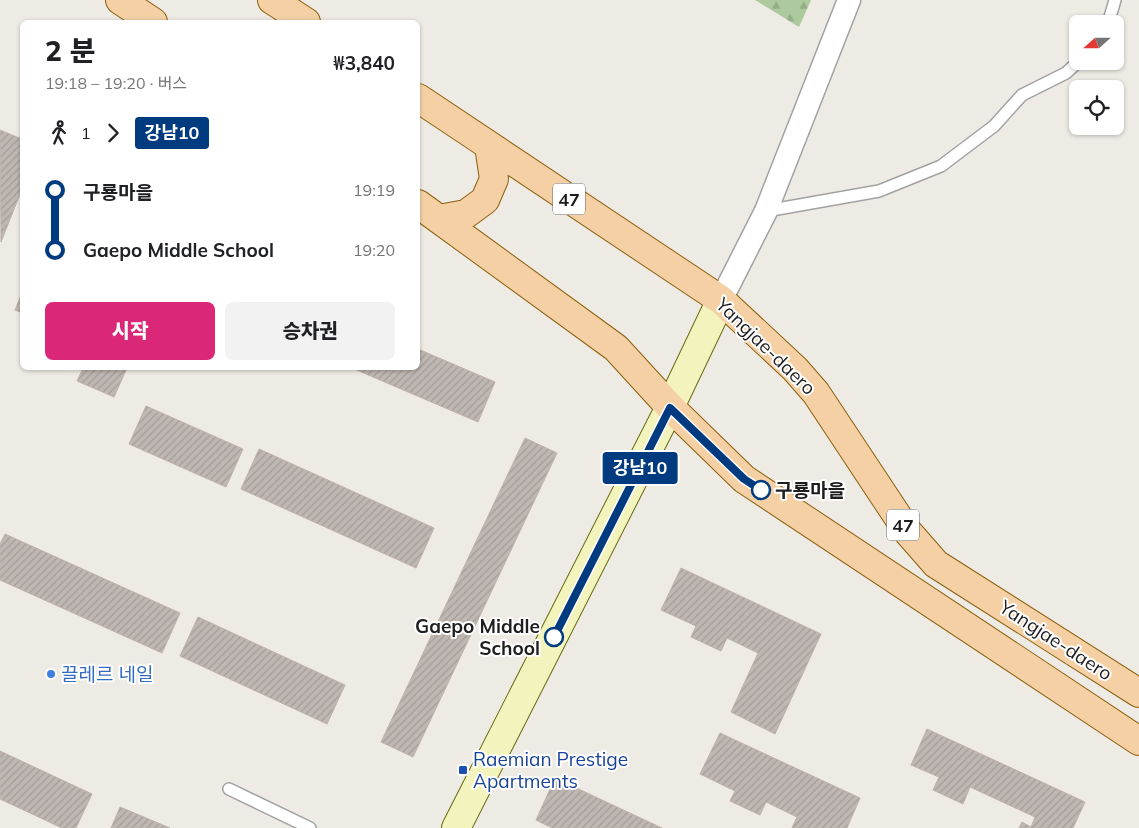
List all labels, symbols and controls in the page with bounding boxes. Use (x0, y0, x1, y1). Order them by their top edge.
north arrow (1069, 15, 1124, 70)
map controls (1069, 15, 1124, 135)
text: 2 분 (45, 33, 95, 68)
text: ₩3,840 (333, 51, 395, 75)
text: 19:18 – 19:20 · 버스 (45, 73, 187, 93)
button: locate (1069, 80, 1124, 135)
icon: walk (45, 119, 73, 147)
icon: forward (99, 119, 127, 147)
text: 강남10 (145, 121, 199, 144)
text: 1 (81, 123, 91, 143)
text: 구룡마을 (83, 180, 153, 204)
text: 19:19 (353, 180, 395, 200)
road number: 47 (553, 183, 585, 214)
text: Gaepo Middle School (83, 238, 274, 262)
text: 19:20 (353, 240, 395, 260)
street label: Yangjae-daero (710, 292, 821, 400)
button: 시작 (45, 302, 215, 360)
button: 승차권 (225, 302, 395, 360)
line badge: 강남10 (605, 452, 675, 484)
text: 강남10 (613, 456, 667, 479)
place label: 구룡마을 (775, 478, 845, 502)
marker: 구룡마을 (751, 480, 771, 500)
road number: 47 (887, 510, 919, 540)
street label: Yangjae-daero (994, 594, 1117, 685)
place label: Gaepo Middle School (415, 614, 540, 660)
marker: Gaepo Middle School (544, 627, 564, 647)
place label: 끌레르 네일 (61, 662, 153, 686)
marker: 끌레르 네일 (45, 668, 57, 680)
place label: Raemian Prestige Apartments (473, 747, 628, 793)
marker: Raemian Prestige Apartments (457, 764, 469, 776)

